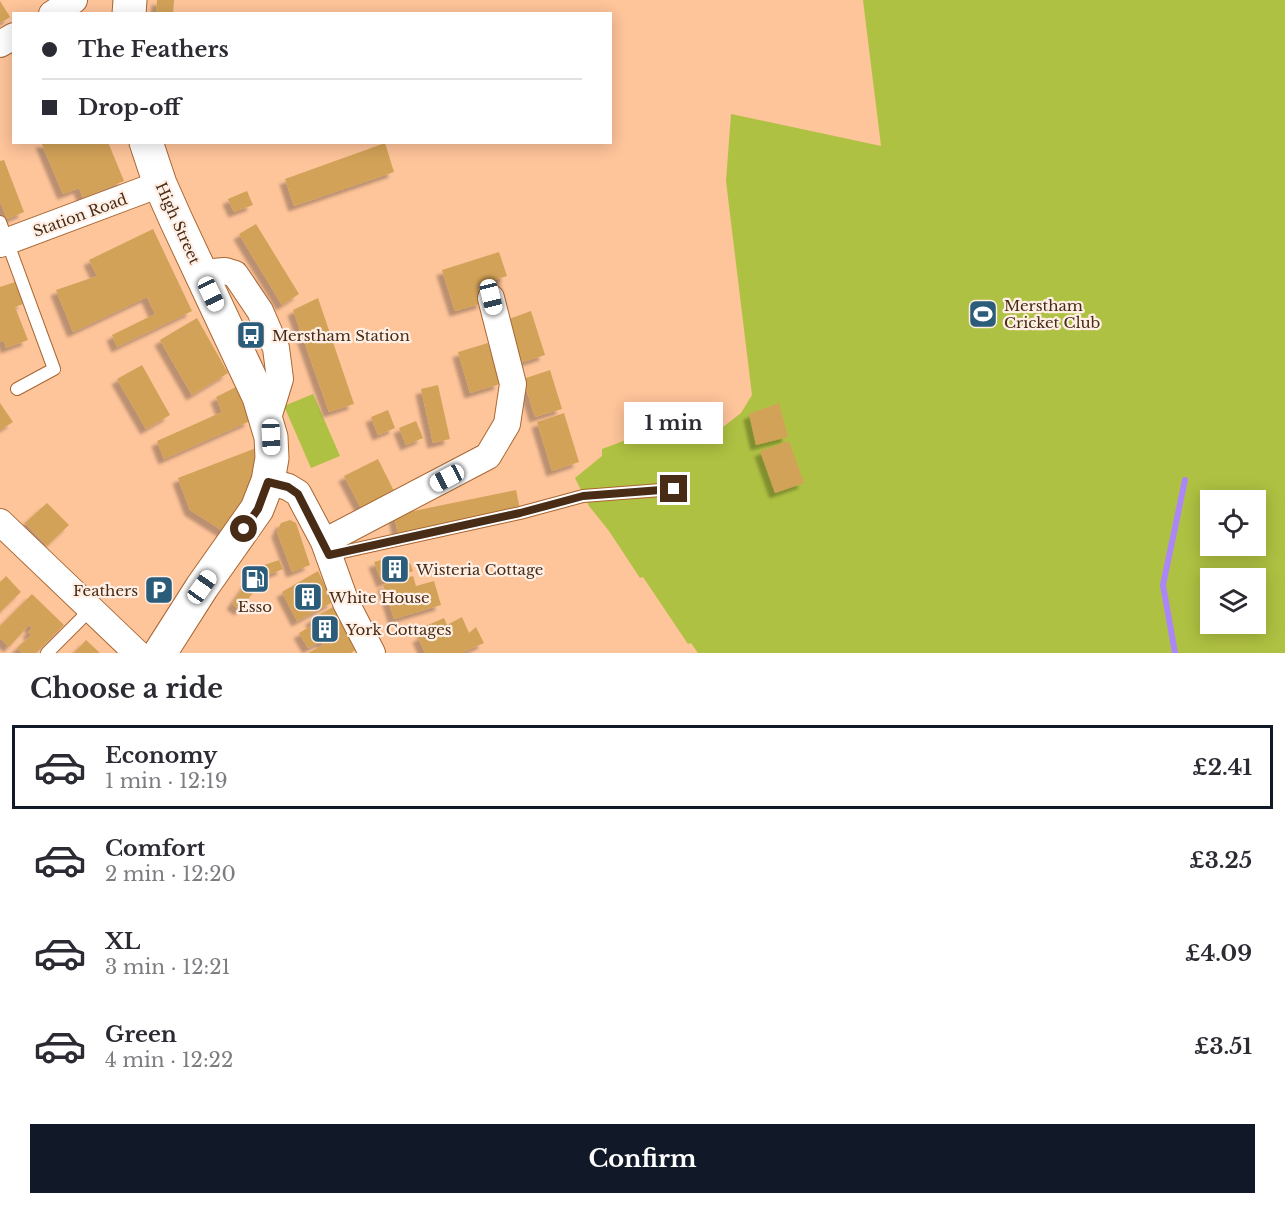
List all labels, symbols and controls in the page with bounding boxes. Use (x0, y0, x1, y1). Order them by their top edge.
text: The Feathers (78, 36, 229, 63)
text: Drop-off (78, 94, 180, 121)
street label: High Street (151, 179, 205, 267)
street label: Station Road (30, 189, 130, 241)
car (195, 274, 227, 314)
car (478, 277, 504, 317)
place label: Merstham Cricket Club (1004, 296, 1101, 332)
sports icon: Merstham Cricket Club (967, 298, 999, 330)
bus stop icon: Merstham Station (235, 319, 267, 351)
place label: Merstham Station (272, 326, 410, 345)
callout: 1 min (624, 402, 724, 444)
text: 1 min (645, 411, 702, 435)
car (261, 419, 281, 455)
car (427, 462, 467, 494)
route end (660, 475, 687, 502)
map controls (1200, 490, 1266, 634)
button: locate (1200, 490, 1266, 556)
route start (230, 515, 257, 542)
building icon: Wisteria Cottage (379, 553, 411, 585)
place label: Wisteria Cottage (415, 560, 543, 579)
fuel station icon: Esso (239, 563, 271, 595)
car (184, 567, 220, 607)
button: layers (1200, 568, 1266, 634)
parking icon: Feathers (143, 574, 175, 606)
place label: Feathers (73, 581, 138, 600)
building icon: White House (292, 581, 324, 613)
place label: White House (328, 588, 430, 607)
place label: Esso (238, 597, 272, 616)
building icon: York Cottages (309, 613, 341, 645)
place label: York Cottages (345, 620, 452, 639)
text: Choose a ride (30, 672, 223, 705)
icon: car (33, 740, 87, 794)
text: Economy (105, 742, 217, 769)
text: £2.41 (1192, 754, 1252, 781)
text: 1 min · 12:19 (105, 769, 228, 793)
icon: car (33, 833, 87, 887)
text: Comfort (105, 835, 205, 862)
text: £3.25 (1189, 847, 1252, 874)
text: 2 min · 12:20 (105, 862, 236, 886)
icon: car (33, 926, 87, 980)
text: XL (105, 928, 140, 955)
text: £4.09 (1185, 940, 1252, 967)
text: 3 min · 12:21 (105, 955, 230, 979)
icon: car (33, 1019, 87, 1073)
text: Green (105, 1021, 177, 1048)
text: £3.51 (1194, 1033, 1252, 1060)
text: 4 min · 12:22 (105, 1048, 233, 1072)
button: Confirm (30, 1124, 1255, 1193)

